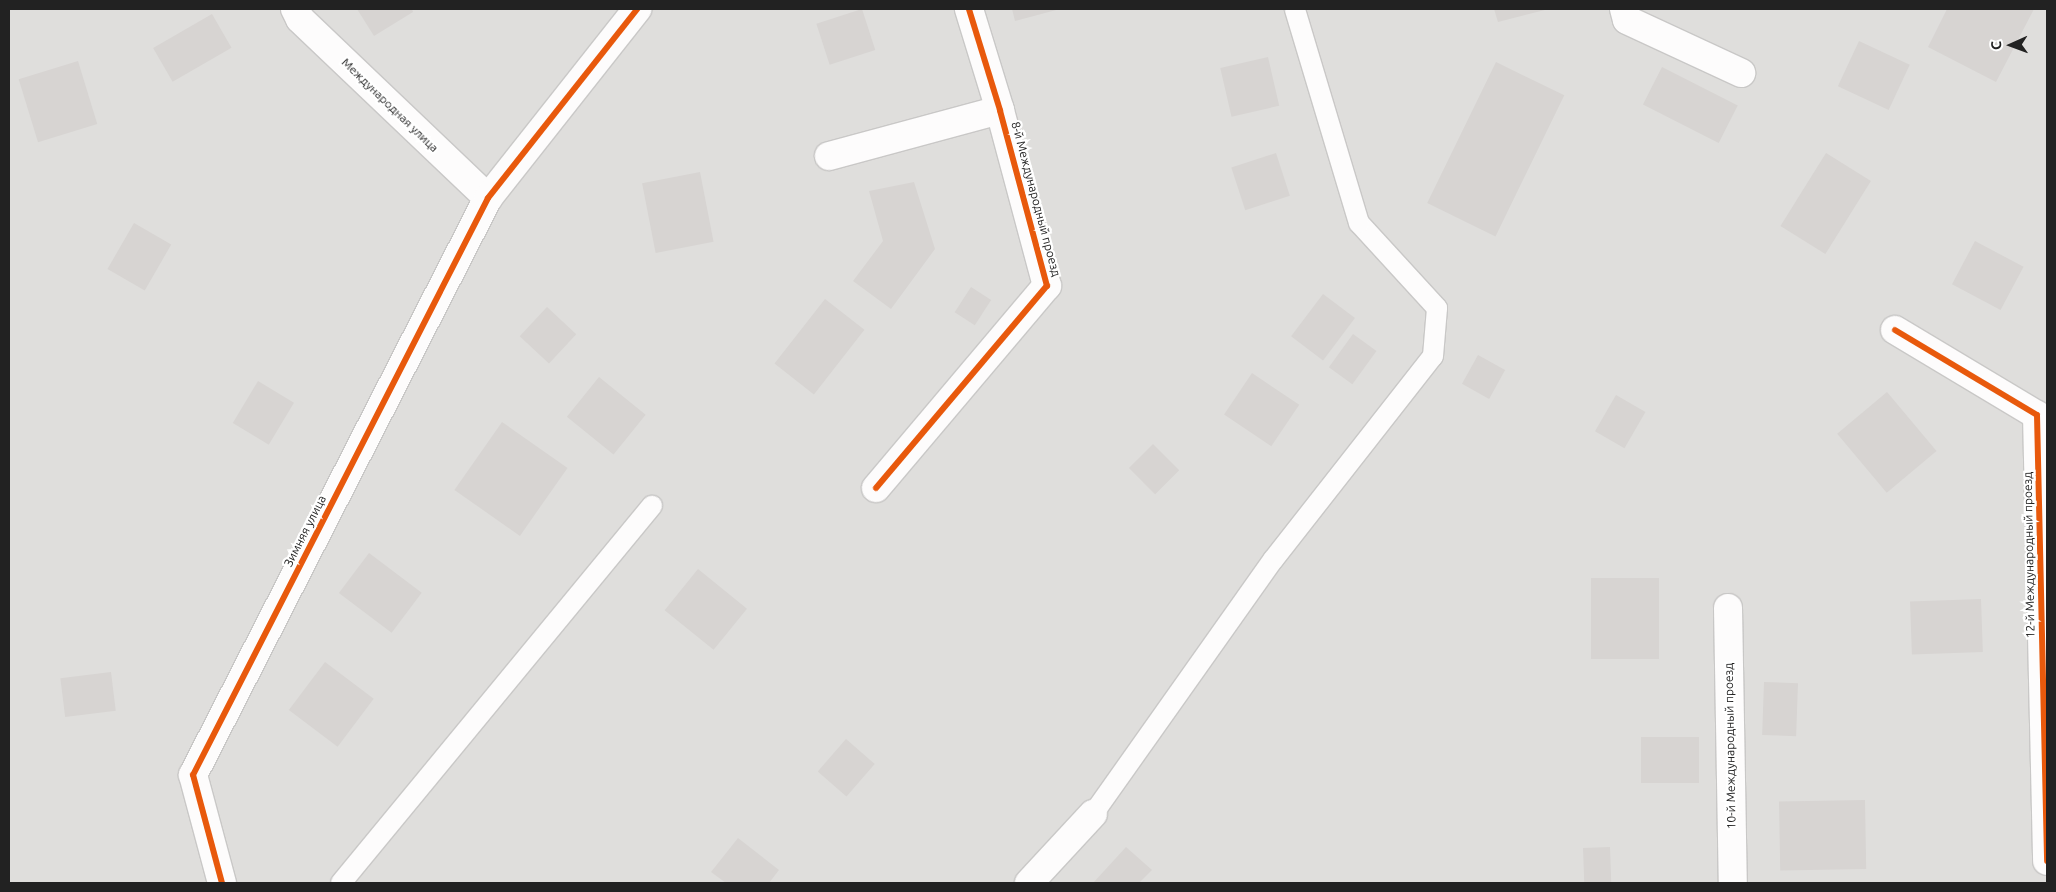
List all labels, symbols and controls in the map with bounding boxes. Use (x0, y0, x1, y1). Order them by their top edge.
north arrow (1986, 20, 2036, 70)
text: С (1988, 41, 2004, 50)
street label: Международная улица (339, 55, 441, 155)
street label: 8-й Международный проезд (1008, 120, 1064, 278)
street label: 12-й Международный проезд (2020, 472, 2038, 638)
street label: Зимняя улица (281, 493, 329, 569)
street label: 10-й Международный проезд (1721, 663, 1739, 829)

